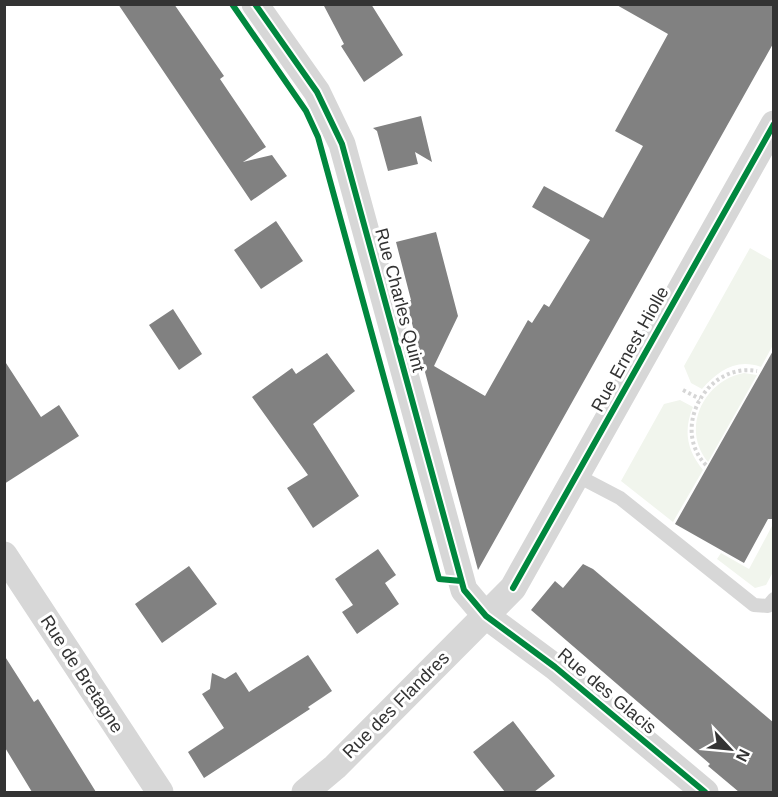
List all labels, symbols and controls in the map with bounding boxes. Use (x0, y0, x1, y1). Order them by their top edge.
street label: Rue Charles Quint (371, 226, 429, 374)
street label: Rue Ernest Hiolle (587, 283, 673, 415)
street label: Rue de Bretagne (37, 611, 127, 737)
street label: Rue des Glacis (554, 644, 660, 738)
street label: Rue des Flandres (339, 648, 453, 762)
north arrow (700, 719, 760, 779)
text: N (733, 746, 753, 764)

